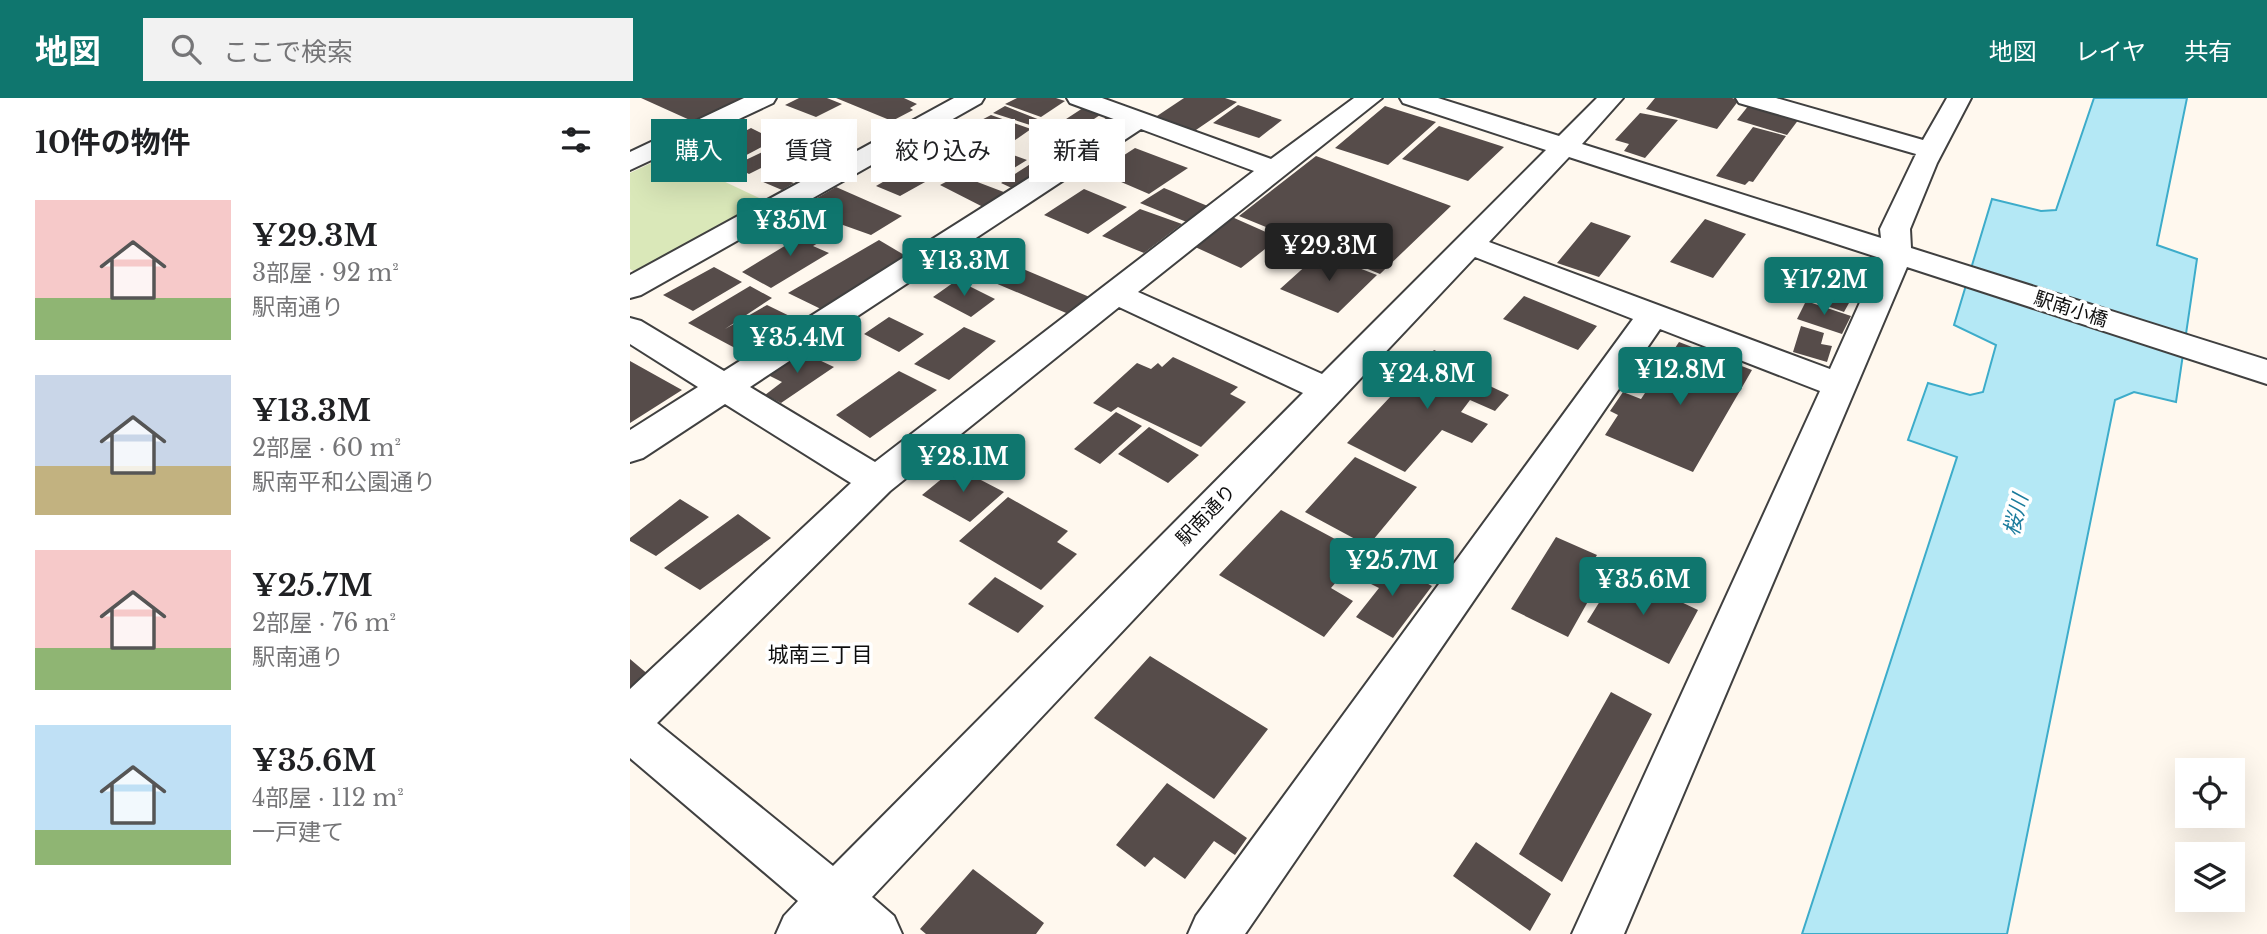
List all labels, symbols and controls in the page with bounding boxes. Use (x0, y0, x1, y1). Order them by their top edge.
search box (143, 18, 633, 81)
icon: search (167, 30, 205, 68)
text: 地図 (35, 31, 101, 72)
text: ここで検索 (223, 36, 353, 68)
text: 地図 (1989, 37, 2037, 66)
text: レイヤ (2075, 37, 2146, 66)
text: 共有 (2184, 37, 2232, 66)
chip: 購入 (651, 119, 747, 182)
chip: 賃貸 (761, 119, 857, 182)
chip: 絞り込み (871, 119, 1015, 182)
chip: 新着 (1029, 119, 1125, 182)
icon: filters (557, 121, 595, 159)
text: 10件の物件 (35, 124, 191, 161)
pin: ¥35M (749, 198, 831, 258)
text: ¥35M (753, 207, 827, 235)
text: ¥29.3M (252, 217, 378, 254)
pin: ¥29.3M (1272, 223, 1386, 283)
icon: home (91, 228, 175, 312)
text: ¥29.3M (1281, 232, 1377, 260)
pin: ¥13.3M (907, 238, 1021, 298)
text: ¥13.3M (918, 247, 1010, 275)
pin: ¥17.2M (1767, 258, 1881, 317)
text: 3部屋 · 92 m² (252, 259, 399, 287)
text: ¥17.2M (1780, 266, 1868, 294)
street label: 駅南小橋 (2031, 286, 2111, 332)
text: 駅南通り (252, 293, 344, 321)
pin: ¥35.4M (740, 316, 854, 375)
text: ¥35.4M (749, 324, 845, 352)
pin: ¥12.8M (1623, 348, 1737, 407)
pin: ¥24.8M (1370, 352, 1484, 411)
text: ¥12.8M (1634, 356, 1726, 384)
text: ¥24.8M (1379, 360, 1475, 388)
text: ¥13.3M (252, 392, 371, 429)
icon: home (91, 403, 175, 487)
text: 2部屋 · 60 m² (252, 434, 401, 462)
pin: ¥28.1M (906, 434, 1020, 494)
text: ¥28.1M (917, 443, 1009, 471)
text: 駅南平和公園通り (252, 468, 436, 496)
street label: 駅南通り (1171, 480, 1241, 550)
water label: 桜川 (1998, 490, 2034, 539)
pin: ¥25.7M (1335, 538, 1449, 598)
text: ¥25.7M (1346, 547, 1438, 575)
pin: ¥35.6M (1586, 558, 1700, 617)
text: ¥35.6M (1595, 566, 1691, 594)
text: ¥25.7M (252, 567, 373, 604)
icon: home (91, 578, 175, 662)
text: 2部屋 · 76 m² (252, 609, 396, 637)
district label: 城南三丁目 (768, 642, 873, 668)
text: 駅南通り (252, 643, 344, 671)
text: ¥35.6M (252, 742, 376, 779)
icon: home (91, 753, 175, 837)
map controls (2175, 758, 2245, 912)
button: locate (2175, 758, 2245, 828)
text: 4部屋 · 112 m² (252, 784, 404, 812)
text: 一戸建て (252, 818, 344, 846)
button: layers (2175, 842, 2245, 912)

